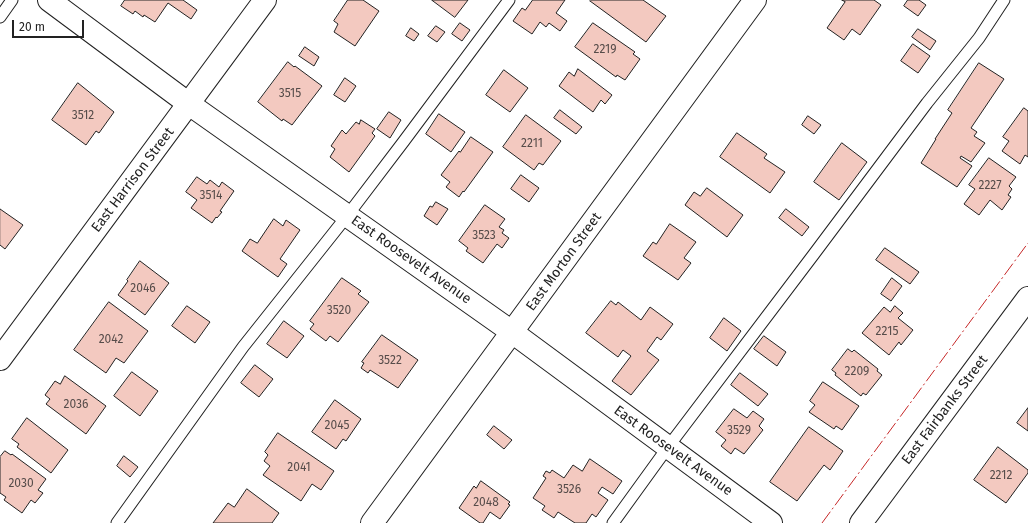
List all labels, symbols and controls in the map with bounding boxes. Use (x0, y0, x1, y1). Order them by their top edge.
scale bar (14, 12, 86, 38)
text: 20 m (19, 20, 45, 34)
house number: 2219 (593, 43, 617, 57)
house number: 3515 (279, 87, 301, 101)
house number: 3512 (72, 109, 94, 123)
street label: East Harrison Street (88, 124, 178, 236)
house number: 2211 (521, 137, 543, 151)
house number: 2227 (978, 179, 1002, 193)
house number: 3514 (200, 189, 222, 203)
street label: East Morton Street (523, 210, 605, 314)
street label: East Roosevelt Avenue (348, 212, 474, 308)
house number: 3523 (472, 229, 496, 243)
house number: 2046 (130, 282, 156, 296)
house number: 3520 (327, 304, 351, 318)
house number: 2215 (876, 325, 898, 339)
house number: 2042 (99, 333, 123, 347)
street label: East Fairbanks Street (898, 352, 992, 468)
house number: 3522 (378, 354, 402, 368)
house number: 2209 (845, 365, 869, 379)
house number: 2036 (64, 398, 88, 412)
street label: East Roosevelt Avenue (610, 402, 736, 500)
house number: 2045 (325, 419, 349, 433)
house number: 3529 (727, 424, 751, 438)
house number: 2041 (287, 461, 311, 475)
house number: 2212 (990, 469, 1012, 483)
house number: 2030 (8, 477, 34, 491)
house number: 3526 (557, 483, 581, 497)
house number: 2048 (473, 496, 499, 510)

